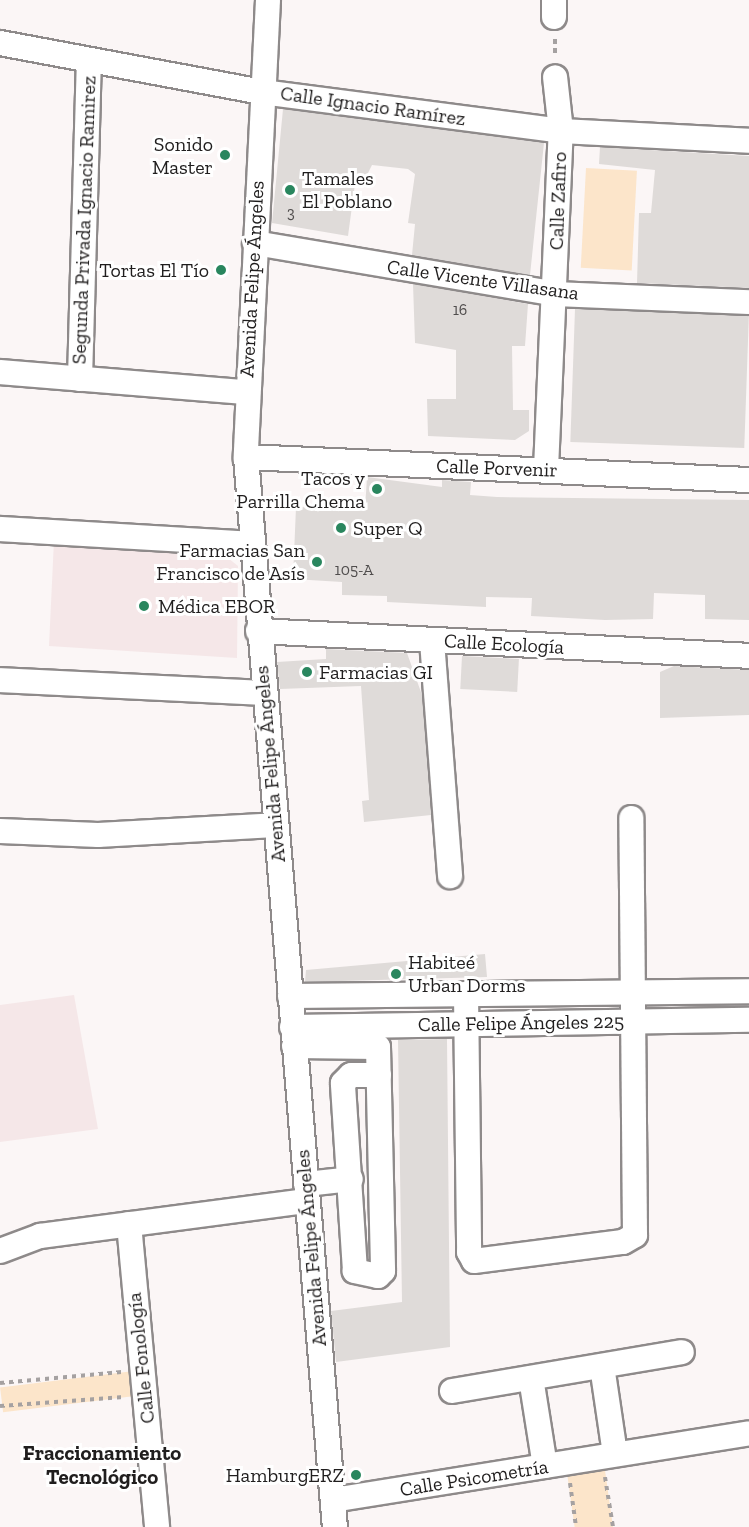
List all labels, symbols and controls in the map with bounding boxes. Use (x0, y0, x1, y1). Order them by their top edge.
street label: Segunda Privada Ignacio Ramirez (67, 75, 101, 365)
street label: Calle Ignacio Ramírez (279, 81, 467, 131)
place label: Sonido Master (152, 132, 213, 179)
marker: Sonido Master (218, 148, 232, 162)
street label: Calle Zafiro (544, 151, 572, 251)
place label: Tamales El Poblano (302, 166, 392, 213)
street label: Avenida Felipe Ángeles (235, 180, 269, 378)
marker: Tamales El Poblano (283, 183, 297, 197)
house number: 3 (287, 203, 295, 223)
street label: Calle Vicente Villasana (385, 255, 581, 305)
place label: Tortas El Tío (99, 258, 209, 282)
marker: Tortas El Tío (214, 263, 228, 277)
house number: 16 (453, 300, 467, 320)
street label: Calle Porvenir (436, 454, 558, 482)
place label: Tacos y Parrilla Chema (236, 466, 365, 513)
marker: Tacos y Parrilla Chema (370, 482, 384, 496)
place label: Super Q (353, 516, 423, 540)
marker: Super Q (334, 521, 348, 535)
place label: Farmacias San Francisco de Asís (156, 538, 305, 585)
marker: Farmacias San Francisco de Asís (310, 555, 324, 569)
house number: 105-A (335, 560, 373, 580)
place label: Médica EBOR (158, 594, 275, 618)
marker: Médica EBOR (135, 597, 153, 615)
street label: Calle Ecología (443, 629, 565, 659)
place label: Farmacias GI (319, 660, 433, 684)
street label: Avenida Felipe Ángeles (249, 664, 291, 864)
marker: Farmacias GI (300, 665, 314, 679)
place label: Habiteé Urban Dorms (408, 951, 525, 998)
marker: Habiteé Urban Dorms (389, 967, 403, 981)
street label: Calle Felipe Ángeles 225 (417, 1009, 625, 1037)
street label: Avenida Felipe Ángeles (290, 1148, 332, 1348)
street label: Calle Fonología (122, 1291, 160, 1425)
district label: Fraccionamiento Tecnológico (23, 1440, 181, 1490)
street label: Calle Psicometría (398, 1454, 550, 1502)
place label: HamburgERZ (226, 1463, 344, 1487)
marker: HamburgERZ (349, 1468, 363, 1482)

